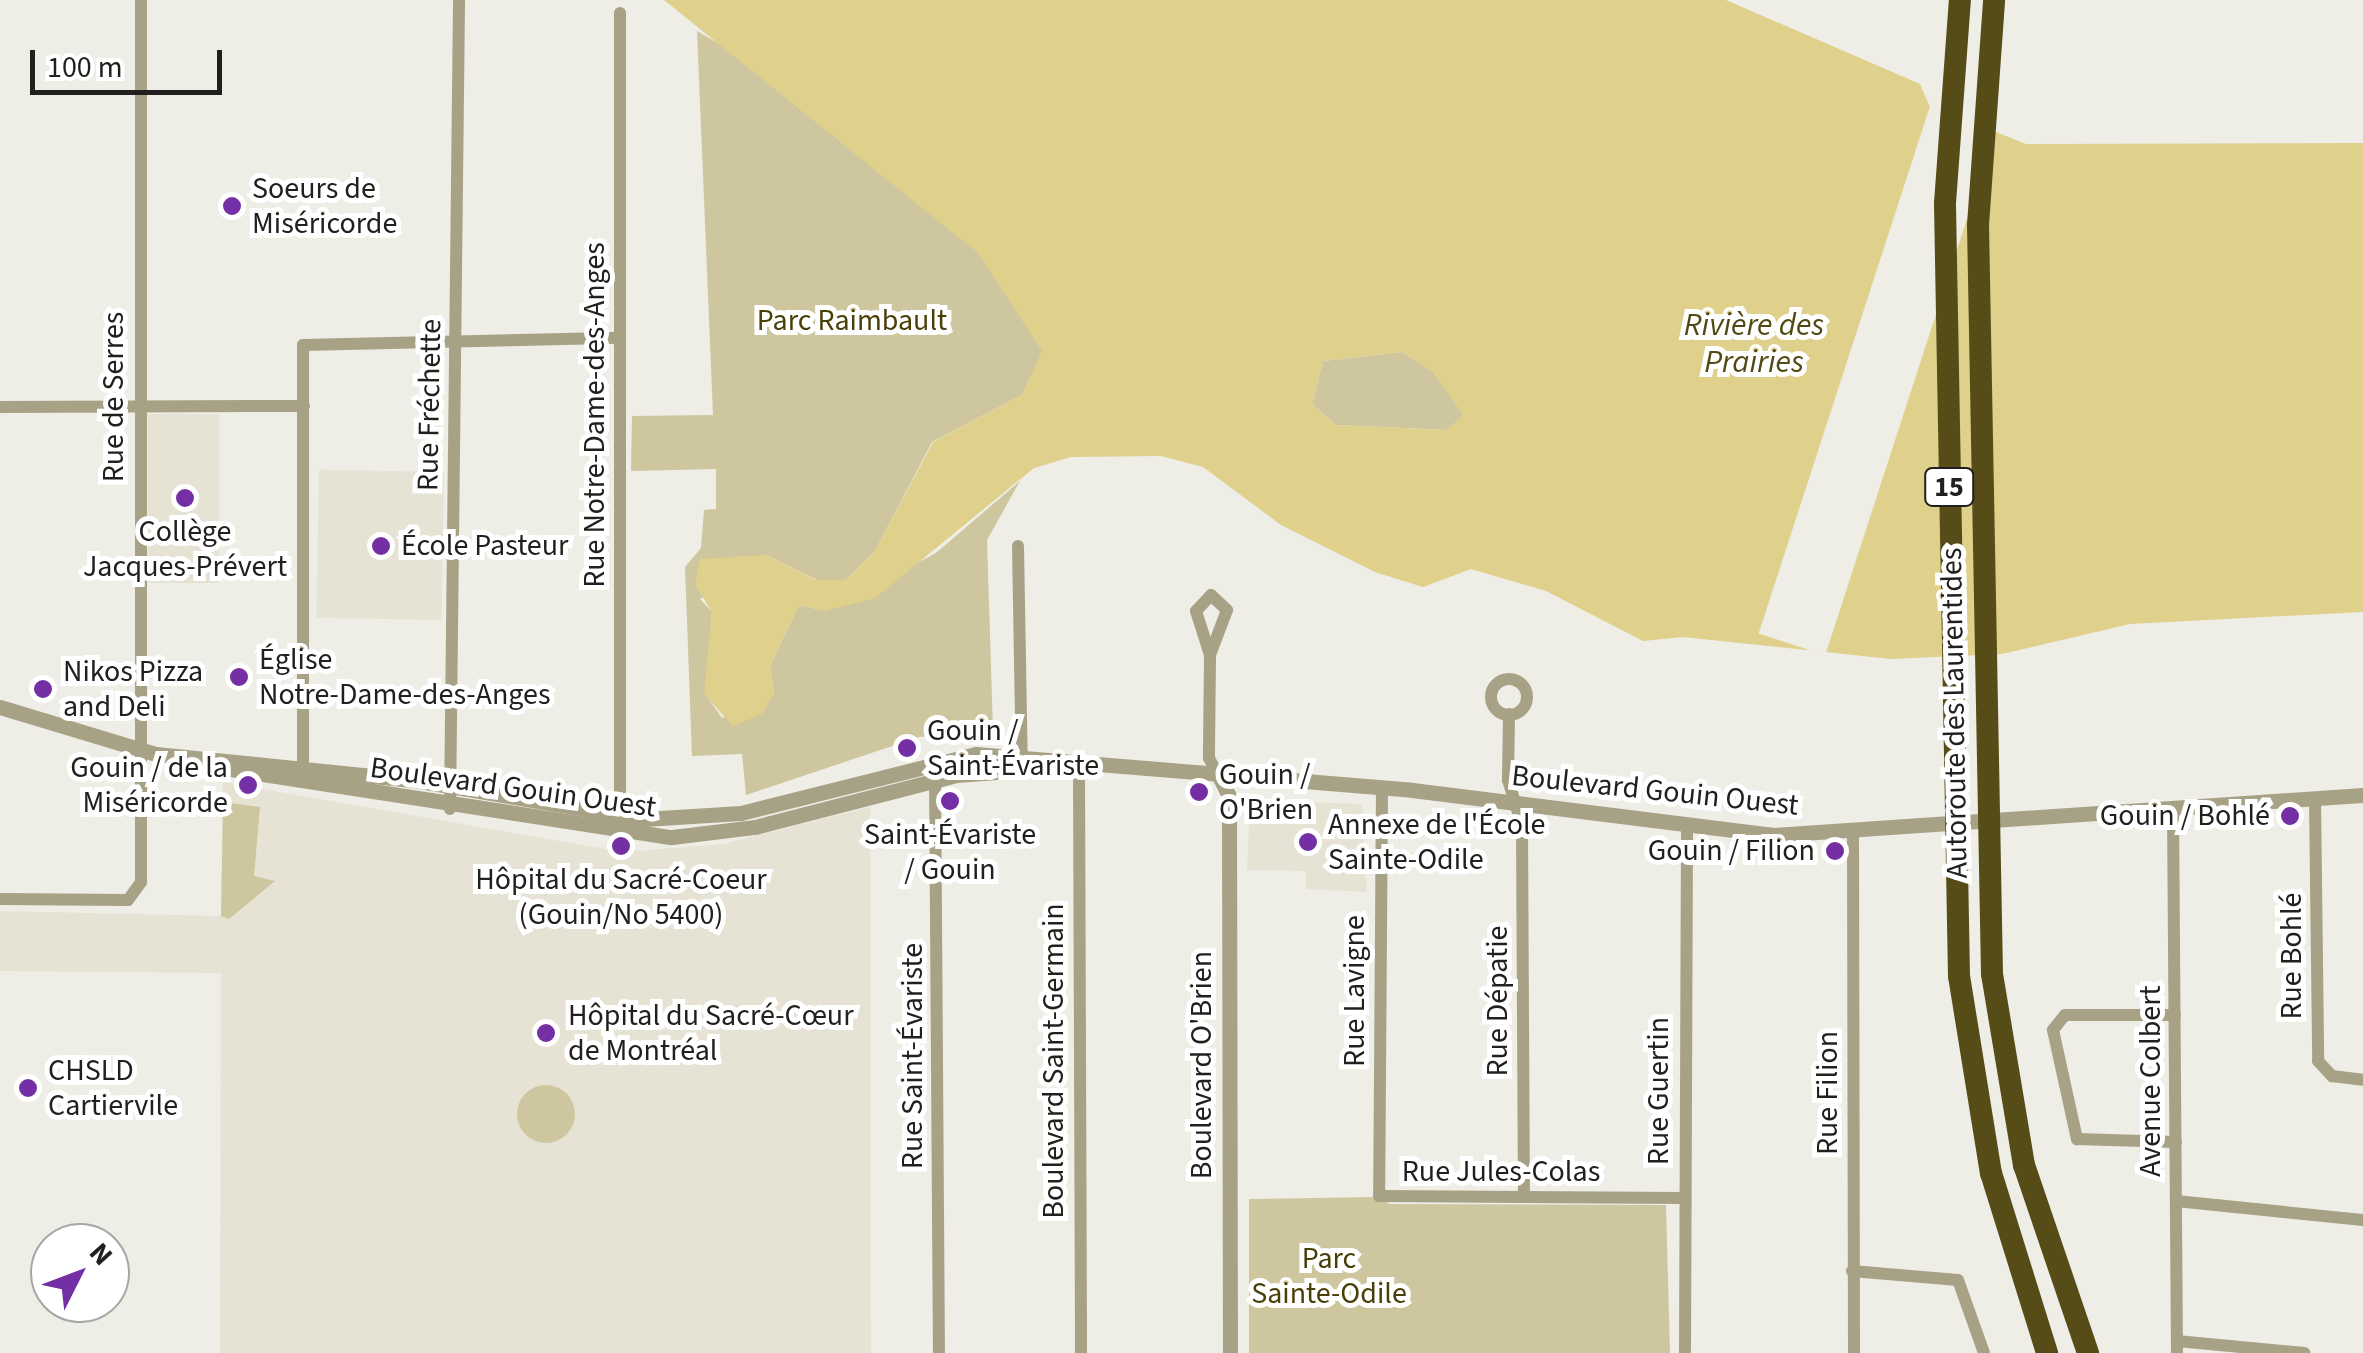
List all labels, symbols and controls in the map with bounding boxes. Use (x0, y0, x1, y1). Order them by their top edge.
scale bar (35, 30, 228, 92)
text: 100 m (47, 46, 123, 89)
place label: Soeurs de Miséricorde (252, 171, 397, 242)
marker: Soeurs de Miséricorde (221, 195, 243, 217)
street label: Rue Notre-Dame-des-Anges (577, 242, 613, 588)
park label: Parc Raimbault (757, 303, 947, 339)
water label: Rivière des Prairies (1684, 307, 1824, 382)
street label: Rue de Serres (96, 312, 132, 482)
street label: Rue Fréchette (411, 319, 449, 491)
road number: 15 (1924, 464, 1974, 510)
marker: Collège Jacques-Prévert (174, 487, 196, 509)
place label: Collège Jacques-Prévert (83, 514, 287, 584)
place label: École Pasteur (401, 528, 568, 564)
marker: École Pasteur (370, 535, 392, 557)
street label: Autoroute des Laurentides (1934, 547, 1976, 879)
place label: Église Notre-Dame-des-Anges (259, 642, 550, 712)
place label: Nikos Pizza and Deli (63, 654, 203, 724)
marker: Église Notre-Dame-des-Anges (228, 666, 250, 688)
marker: Nikos Pizza and Deli (32, 678, 54, 700)
place label: Gouin / Saint-Évariste (927, 713, 1099, 784)
marker: Gouin / Saint-Évariste (896, 737, 918, 759)
place label: Gouin / de la Miséricorde (70, 750, 228, 820)
street label: Boulevard Gouin Ouest (368, 750, 658, 826)
place label: Gouin / O'Brien (1219, 757, 1313, 828)
street label: Boulevard Gouin Ouest (1510, 758, 1800, 824)
marker: Gouin / de la Miséricorde (237, 774, 259, 796)
marker: Gouin / O'Brien (1188, 781, 1210, 803)
marker: Saint-Évariste / Gouin (939, 790, 961, 812)
place label: Gouin / Bohlé (2100, 798, 2270, 834)
marker: Gouin / Bohlé (2279, 805, 2301, 827)
place label: Annexe de l'École Sainte-Odile (1328, 807, 1546, 878)
place label: Saint-Évariste / Gouin (864, 817, 1036, 888)
marker: Annexe de l'École Sainte-Odile (1297, 831, 1319, 853)
place label: Gouin / Filion (1648, 833, 1815, 869)
marker: Hôpital du Sacré-Coeur (Gouin/No 5400) (610, 835, 632, 857)
marker: Gouin / Filion (1824, 840, 1846, 862)
place label: Hôpital du Sacré-Coeur (Gouin/No 5400) (475, 862, 767, 932)
street label: Rue Bohlé (2274, 892, 2310, 1020)
street label: Boulevard Saint-Germain (1036, 903, 1072, 1219)
street label: Rue Lavigne (1337, 915, 1373, 1067)
street label: Rue Dépatie (1480, 926, 1516, 1076)
street label: Rue Saint-Évariste (895, 943, 931, 1169)
street label: Boulevard O'Brien (1184, 951, 1220, 1179)
street label: Avenue Colbert (2133, 985, 2169, 1177)
place label: Hôpital du Sacré-Cœur de Montréal (568, 998, 854, 1068)
street label: Rue Guertin (1641, 1017, 1677, 1165)
marker: Hôpital du Sacré-Cœur de Montréal (533, 1020, 559, 1046)
street label: Rue Filion (1810, 1031, 1846, 1155)
place label: CHSLD Cartiervile (48, 1053, 178, 1124)
marker: CHSLD Cartiervile (17, 1077, 39, 1099)
street label: Rue Jules-Colas (1402, 1154, 1600, 1190)
north arrow (30, 1223, 130, 1323)
text: N (80, 1234, 122, 1275)
park label: Parc Sainte-Odile (1251, 1241, 1407, 1312)

